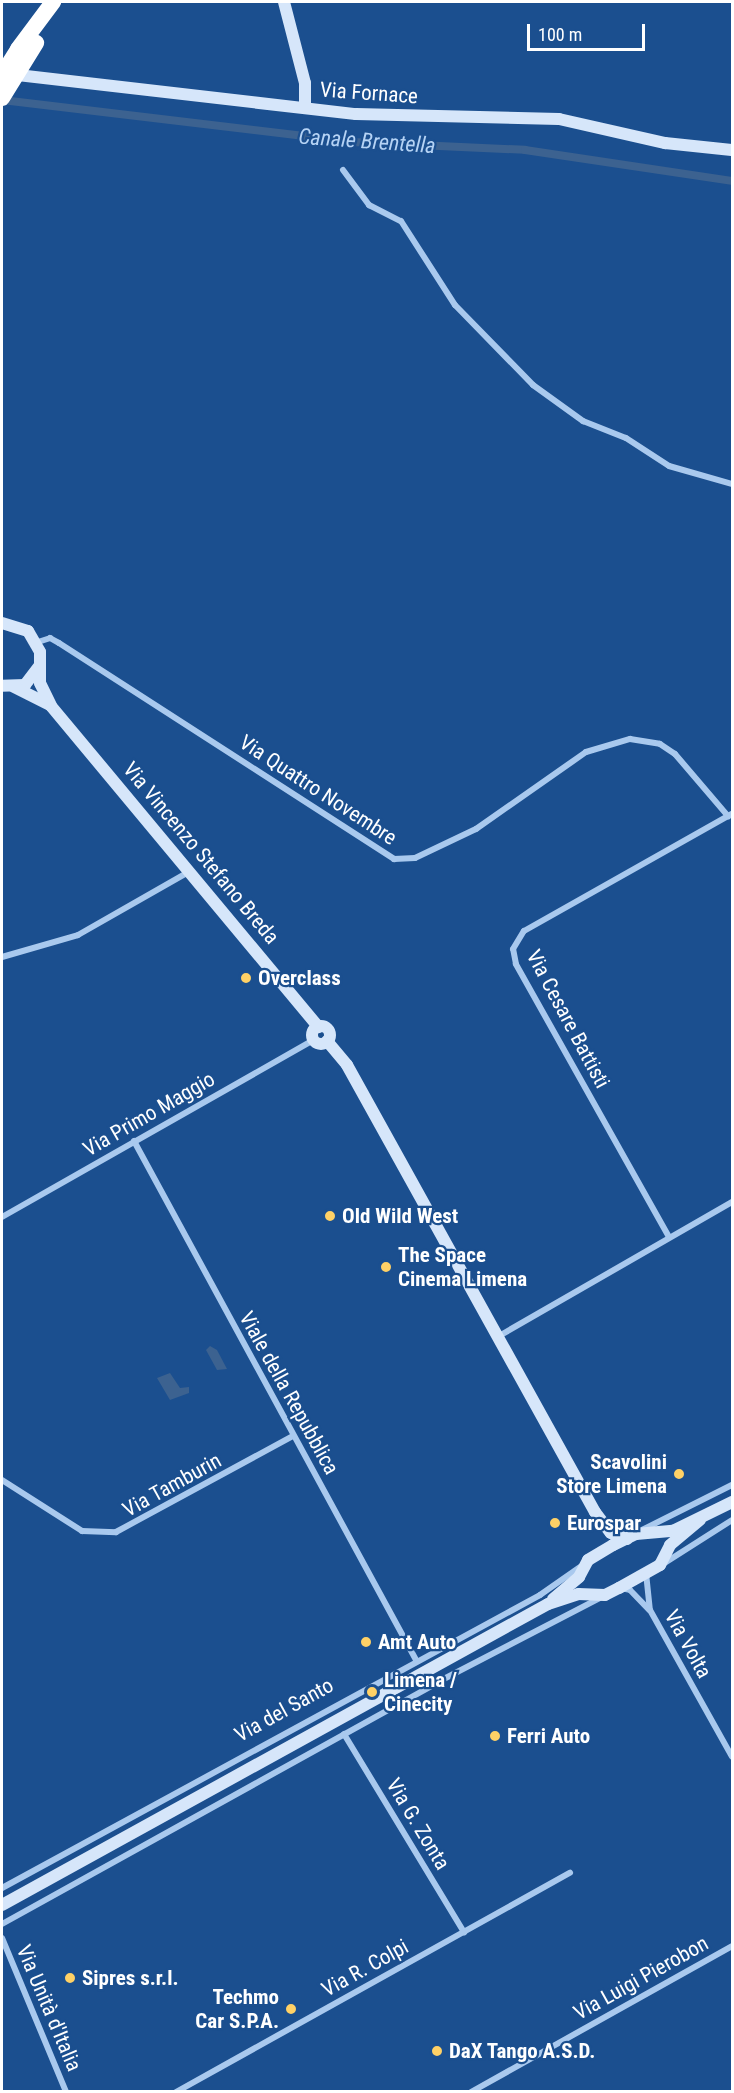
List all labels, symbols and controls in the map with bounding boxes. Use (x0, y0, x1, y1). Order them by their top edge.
scale bar (530, 12, 648, 50)
text: 100 m (538, 24, 582, 45)
street label: Via Fornace (319, 77, 419, 109)
water label: Canale Brentella (298, 123, 436, 159)
street label: Via Quattro Novembre (235, 730, 401, 850)
street label: Via Vincenzo Stefano Breda (118, 757, 284, 949)
street label: Via Cesare Battisti (521, 945, 615, 1093)
place label: Overclass (258, 965, 341, 991)
marker: Overclass (239, 971, 253, 985)
street label: Via Primo Maggio (79, 1066, 219, 1162)
place label: Old Wild West (342, 1203, 458, 1229)
marker: Old Wild West (323, 1209, 337, 1223)
place label: The Space Cinema Limena (398, 1242, 527, 1292)
marker: The Space Cinema Limena (379, 1260, 393, 1274)
street label: Viale della Repubblica (234, 1307, 344, 1479)
street label: Via Tamburin (118, 1448, 226, 1522)
place label: Scavolini Store Limena (556, 1449, 667, 1499)
marker: Scavolini Store Limena (672, 1467, 686, 1481)
place label: Eurospar (567, 1510, 641, 1536)
marker: Eurospar (548, 1516, 562, 1530)
street label: Via Volta (659, 1605, 717, 1683)
place label: Amt Auto (378, 1629, 456, 1655)
marker: Amt Auto (359, 1635, 373, 1649)
place label: Limena / Cinecity (384, 1667, 457, 1717)
street label: Via del Santo (230, 1673, 338, 1747)
marker: Limena / Cinecity (365, 1685, 379, 1699)
place label: Ferri Auto (507, 1723, 590, 1749)
marker: Ferri Auto (488, 1729, 502, 1743)
street label: Via G. Zonta (381, 1774, 455, 1874)
street label: Via Luigi Pierobon (569, 1931, 713, 2025)
street label: Via R. Colpi (317, 1934, 413, 2002)
street label: Via Unità d'Italia (11, 1941, 87, 2075)
place label: Sipres s.r.l. (82, 1965, 179, 1991)
marker: Sipres s.r.l. (63, 1971, 77, 1985)
place label: Techmo Car S.P.A. (195, 1984, 279, 2034)
marker: Techmo Car S.P.A. (284, 2002, 298, 2016)
place label: DaX Tango A.S.D. (449, 2038, 596, 2064)
marker: DaX Tango A.S.D. (430, 2044, 444, 2058)

